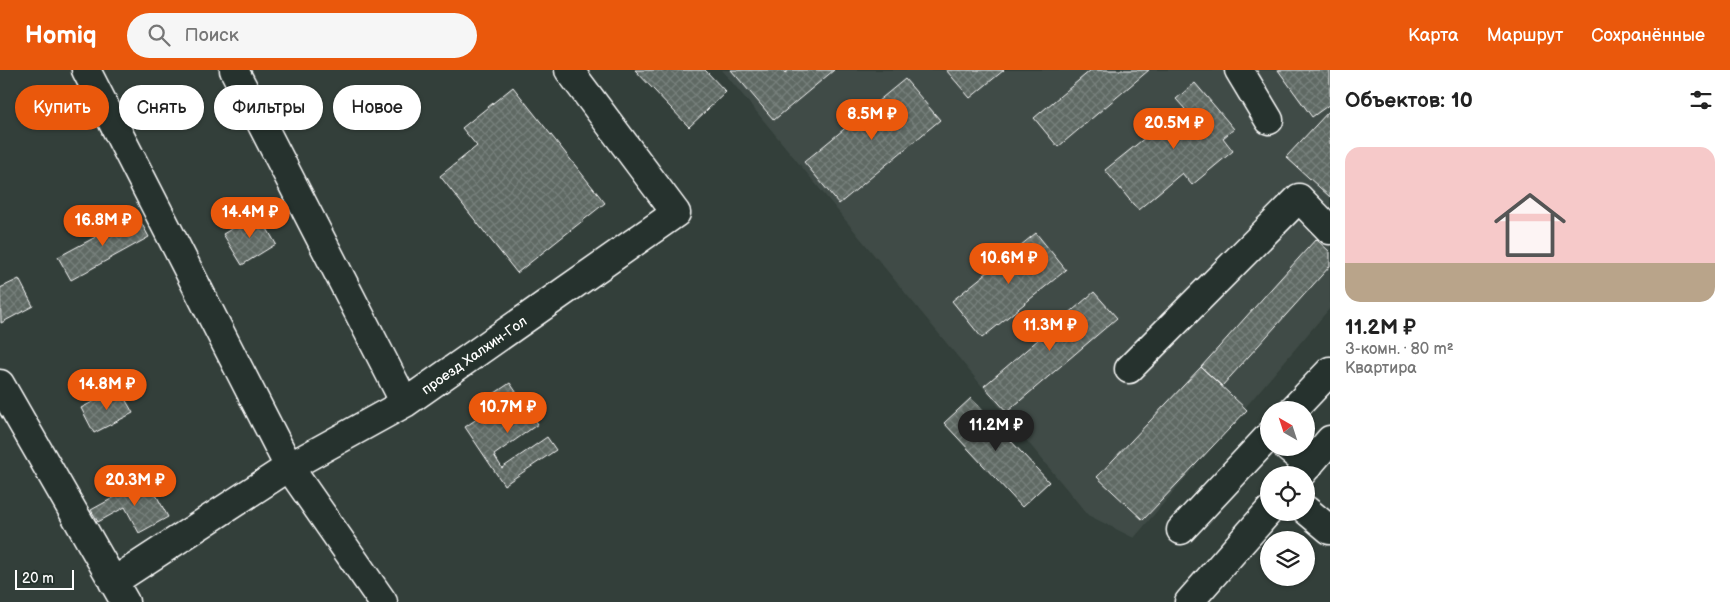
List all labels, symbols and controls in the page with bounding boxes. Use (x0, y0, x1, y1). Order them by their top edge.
search box (127, 13, 477, 58)
text: Homiq (25, 21, 97, 50)
icon: search (145, 21, 173, 49)
text: Поиск (185, 24, 239, 47)
text: Карта (1408, 25, 1459, 46)
text: Маршрут (1487, 25, 1563, 46)
text: Сохранённые (1591, 25, 1705, 46)
chip: Купить (15, 85, 109, 130)
chip: Снять (119, 85, 204, 130)
chip: Фильтры (214, 85, 323, 130)
chip: Новое (333, 85, 421, 130)
icon: filters (1687, 86, 1715, 114)
text: Объектов: 10 (1345, 88, 1473, 113)
pin: 8.5M ₽ (831, 98, 913, 141)
text: 8.5M ₽ (847, 105, 897, 124)
pin: 20.5M ₽ (1128, 108, 1220, 150)
text: 20.5M ₽ (1144, 114, 1204, 133)
icon: home (1485, 180, 1575, 270)
pin: 14.4M ₽ (204, 196, 296, 239)
text: 14.4M ₽ (222, 203, 278, 222)
pin: 16.8M ₽ (57, 204, 149, 247)
text: 16.8M ₽ (75, 211, 132, 230)
pin: 10.6M ₽ (963, 242, 1055, 285)
text: 10.6M ₽ (980, 249, 1038, 268)
pin: 11.3M ₽ (1004, 310, 1096, 352)
street label: проезд Халхин-Гол (418, 313, 530, 398)
text: 11.2M ₽ (1345, 315, 1416, 340)
text: 11.3M ₽ (1023, 316, 1077, 335)
text: 3-комн. · 80 m² (1345, 340, 1454, 359)
text: Квартира (1345, 359, 1417, 378)
pin: 14.8M ₽ (61, 368, 153, 411)
text: 14.8M ₽ (79, 375, 135, 394)
pin: 10.7M ₽ (462, 392, 554, 434)
text: 10.7M ₽ (480, 398, 536, 417)
north arrow (1260, 401, 1315, 456)
map controls (1260, 401, 1315, 586)
pin: 11.2M ₽ (950, 410, 1042, 452)
text: 11.2M ₽ (969, 416, 1023, 435)
pin: 20.3M ₽ (89, 464, 181, 507)
button: locate (1260, 466, 1315, 521)
text: 20.3M ₽ (105, 471, 165, 490)
button: layers (1260, 531, 1315, 586)
scale bar (15, 567, 74, 590)
text: 20 m (22, 570, 54, 587)

